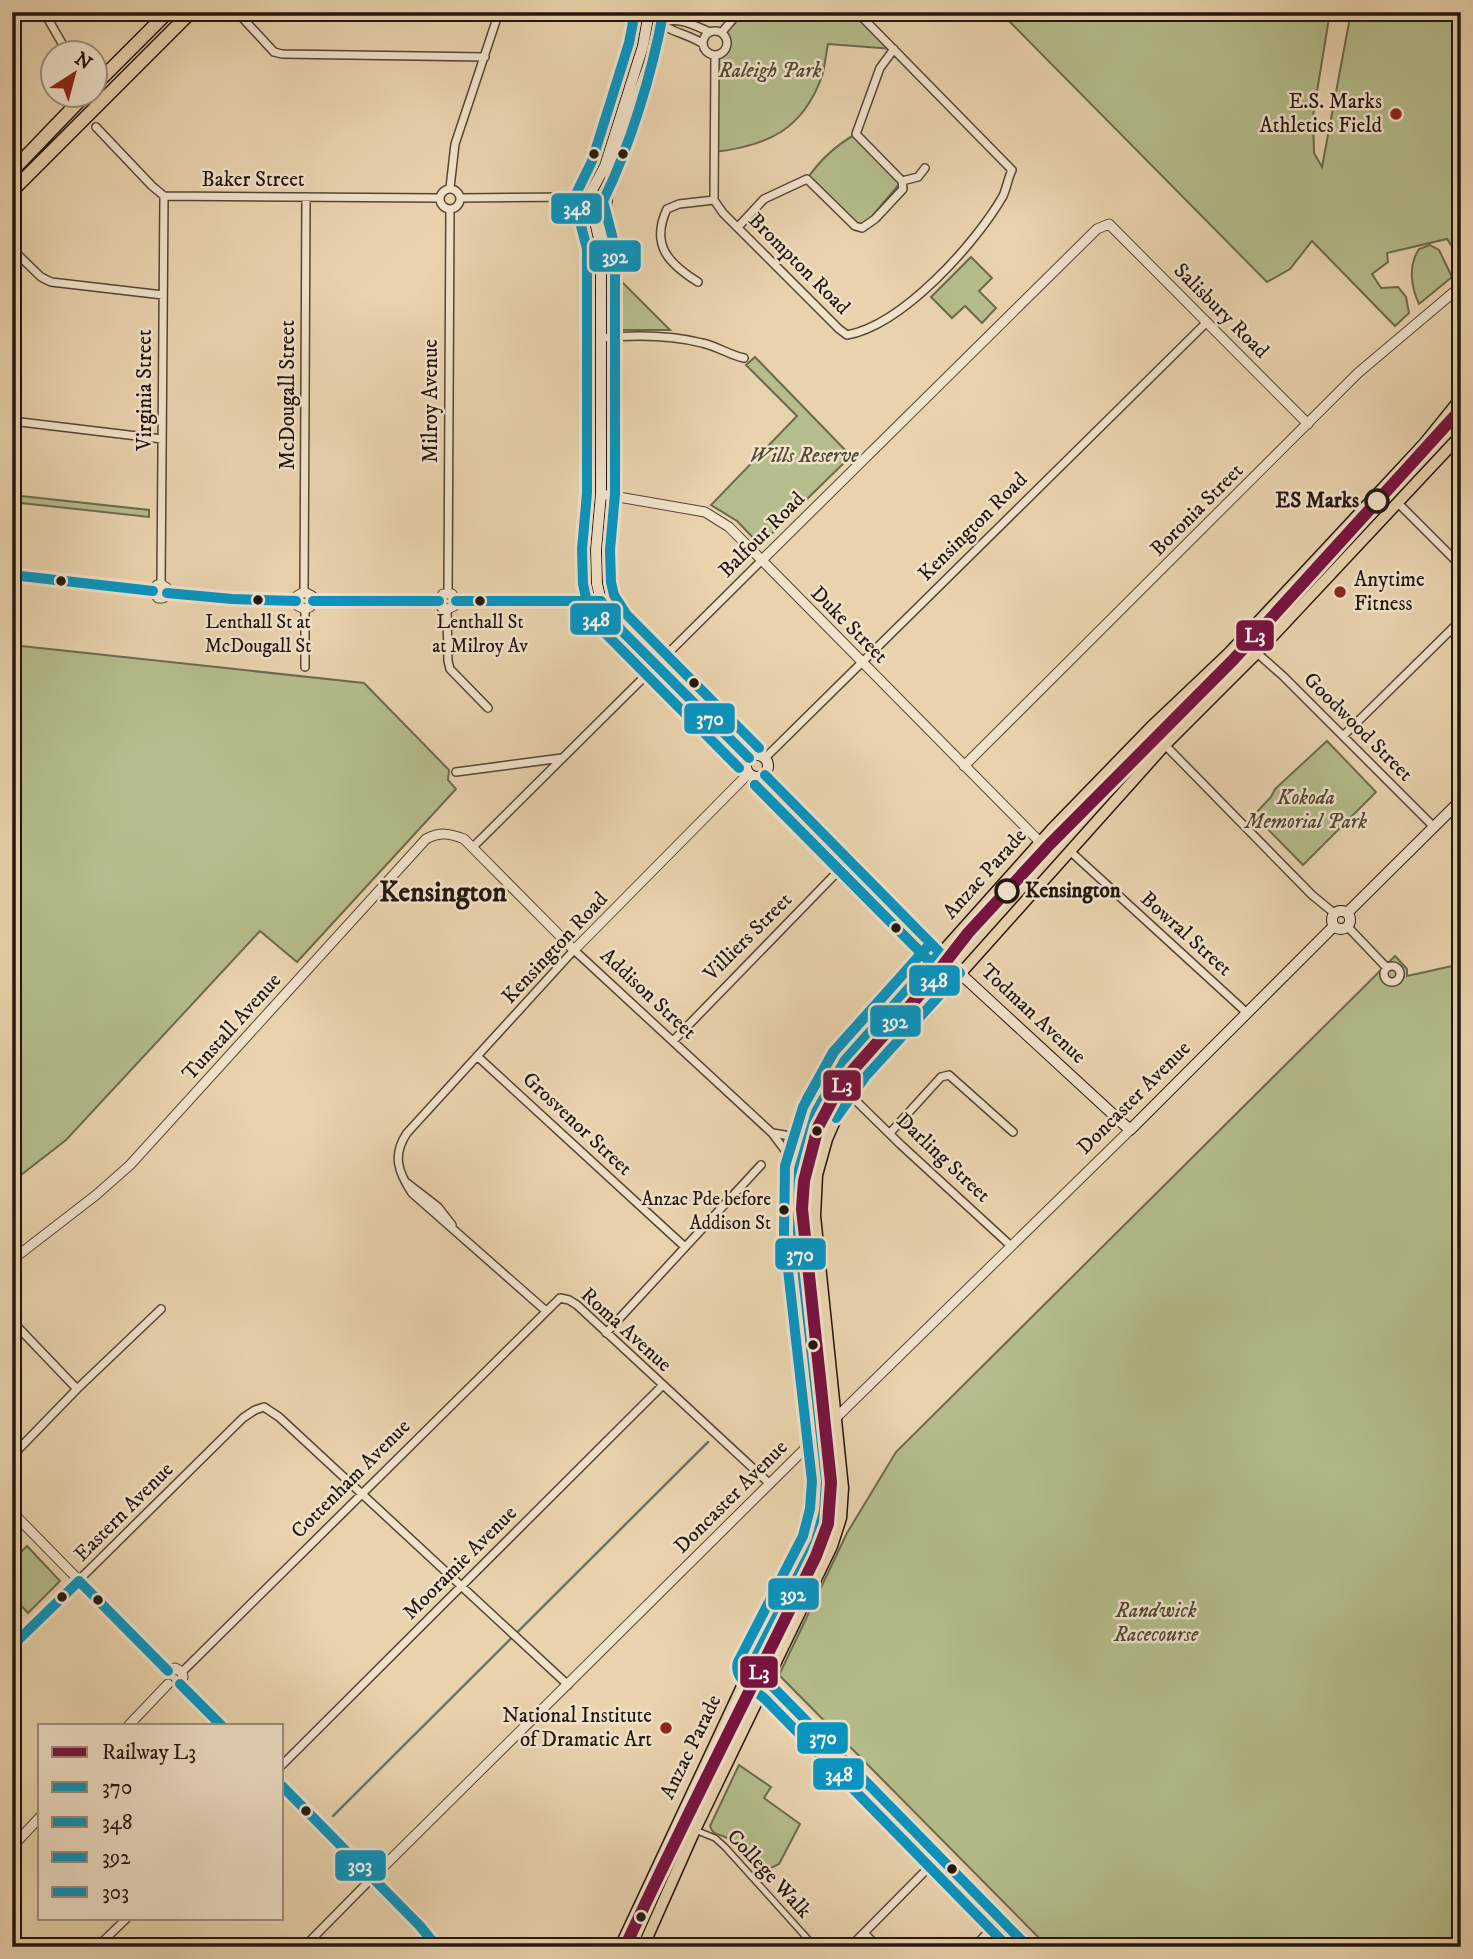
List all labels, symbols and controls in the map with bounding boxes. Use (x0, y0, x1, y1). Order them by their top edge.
north arrow (38, 38, 108, 108)
text: N (70, 48, 97, 76)
park label: Raleigh Park (717, 58, 822, 84)
place label: E.S. Marks Athletics Field (1259, 89, 1383, 139)
marker: E.S. Marks Athletics Field (1388, 106, 1404, 122)
unlabelled marker (587, 147, 601, 161)
unlabelled marker (616, 147, 630, 161)
street label: Baker Street (201, 167, 305, 193)
line badge: 348 (550, 192, 603, 225)
text: 348 (563, 198, 591, 221)
street label: Brompton Road (743, 208, 856, 321)
line badge: 392 (588, 239, 642, 273)
text: 392 (602, 246, 629, 269)
street label: Salisbury Road (1168, 258, 1275, 365)
street label: McDougall Street (275, 320, 301, 470)
street label: Virginia Street (132, 329, 158, 452)
street label: Milroy Avenue (418, 339, 444, 463)
park label: Wills Reserve (750, 443, 859, 469)
street label: Boronia Street (1145, 458, 1249, 562)
street label: Kensington Road (913, 467, 1033, 587)
street label: Balfour Road (713, 486, 811, 584)
place label: ES Marks (1275, 488, 1359, 514)
marker: ES Marks (1365, 489, 1389, 513)
place label: Anytime Fitness (1354, 567, 1425, 617)
unlabelled marker (54, 574, 68, 588)
street label: Duke Street (805, 581, 893, 669)
marker: Anytime Fitness (1332, 584, 1348, 600)
marker: Lenthall St at McDougall St (251, 593, 265, 607)
marker: Lenthall St at Milroy Av (473, 594, 487, 608)
line badge: 348 (569, 602, 622, 636)
text: 348 (582, 609, 610, 632)
place label: Lenthall St at McDougall St (205, 611, 311, 658)
place label: Lenthall St at Milroy Av (432, 611, 528, 658)
line badge: L3 (1235, 619, 1275, 652)
text: L3 (1245, 625, 1265, 648)
street label: Goodwood Street (1298, 667, 1418, 787)
unlabelled marker (687, 676, 701, 690)
line badge: 370 (683, 702, 736, 735)
text: 370 (696, 708, 724, 731)
park label: Kokoda Memorial Park (1243, 785, 1367, 835)
street label: Anzac Parade (938, 823, 1033, 925)
district label: Kensington (379, 875, 507, 910)
place label: Kensington (1025, 878, 1122, 904)
marker: Kensington (995, 879, 1019, 903)
street label: Kensington Road (496, 886, 614, 1009)
street label: Bowral Street (1135, 886, 1237, 982)
street label: Villiers Street (698, 887, 798, 987)
unlabelled marker (889, 921, 903, 935)
street label: Addison Street (594, 943, 702, 1045)
street label: Todman Avenue (975, 958, 1091, 1070)
line badge: 348 (908, 964, 961, 997)
street label: Tunstall Avenue (177, 968, 287, 1086)
text: 348 (920, 970, 948, 993)
line badge: 392 (869, 1004, 922, 1038)
text: 392 (882, 1011, 909, 1034)
street label: Doncaster Avenue (1072, 1036, 1196, 1160)
street label: Grosvenor Street (517, 1067, 637, 1182)
line badge: L3 (822, 1069, 862, 1102)
text: L3 (832, 1075, 852, 1098)
street label: Darling Street (890, 1108, 996, 1208)
unlabelled marker (810, 1124, 824, 1138)
place label: Anzac Pde before Addison St (642, 1188, 771, 1235)
marker: Anzac Pde before Addison St (777, 1203, 791, 1217)
line badge: 370 (774, 1237, 827, 1271)
text: 370 (786, 1244, 814, 1267)
street label: Roma Avenue (575, 1282, 677, 1378)
unlabelled marker (806, 1338, 820, 1352)
street label: Cottenham Avenue (286, 1414, 416, 1544)
street label: Doncaster Avenue (669, 1435, 793, 1559)
street label: Eastern Avenue (69, 1457, 179, 1567)
street label: Mooramie Avenue (397, 1500, 523, 1626)
line badge: 392 (767, 1577, 820, 1611)
text: 392 (780, 1584, 807, 1607)
unlabelled marker (55, 1590, 69, 1604)
unlabelled marker (91, 1593, 105, 1607)
park label: Randwick Racecourse (1113, 1598, 1199, 1648)
line badge: L3 (739, 1655, 779, 1689)
text: L3 (749, 1662, 769, 1685)
street label: Anzac Parade (655, 1690, 728, 1803)
place label: National Institute of Dramatic Art (502, 1703, 652, 1753)
marker: National Institute of Dramatic Art (658, 1720, 674, 1736)
line badge: 370 (796, 1721, 849, 1755)
legend (38, 1724, 284, 1920)
text: 370 (809, 1727, 837, 1750)
text: Railway L3 (102, 1740, 196, 1766)
line badge: 348 (812, 1757, 865, 1791)
text: 348 (825, 1764, 853, 1787)
text: 370 (102, 1775, 132, 1801)
unlabelled marker (299, 1804, 313, 1818)
text: 348 (102, 1810, 132, 1836)
street label: College Walk (721, 1824, 817, 1924)
text: 392 (102, 1845, 131, 1871)
line badge: 303 (334, 1849, 387, 1882)
text: 303 (348, 1855, 372, 1878)
unlabelled marker (945, 1862, 959, 1876)
text: 303 (102, 1880, 129, 1906)
unlabelled marker (634, 1910, 648, 1924)

